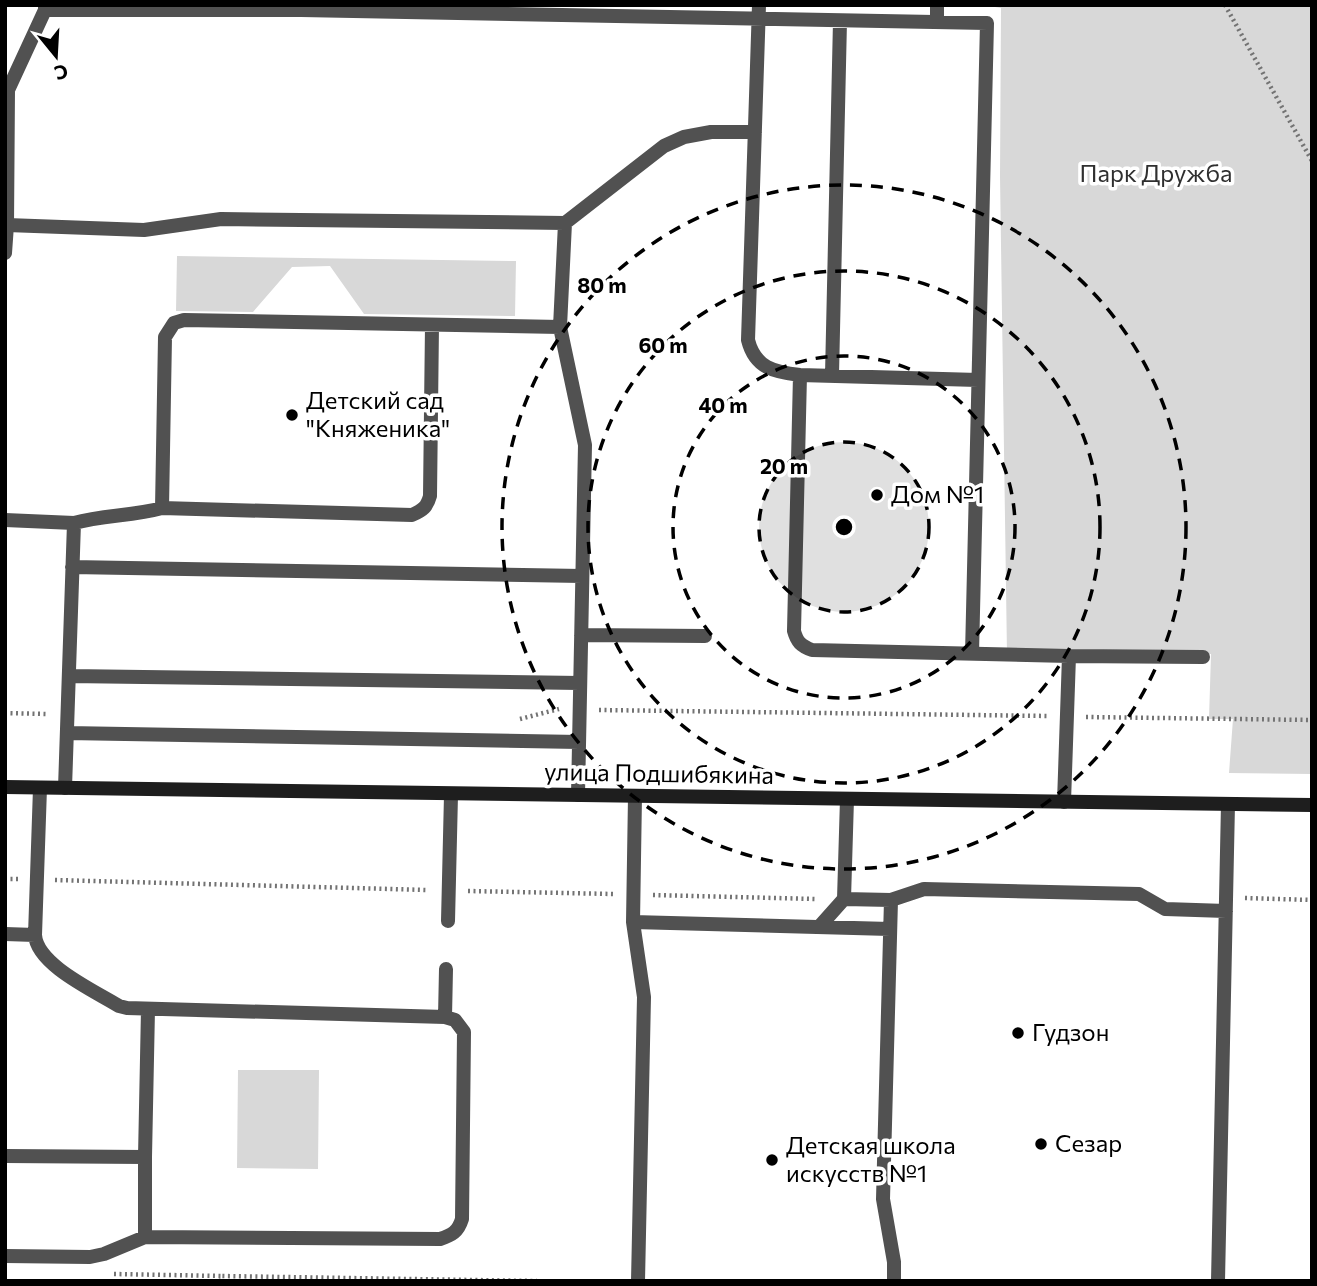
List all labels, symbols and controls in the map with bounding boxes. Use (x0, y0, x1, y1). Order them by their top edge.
north arrow (21, 21, 91, 91)
text: С (52, 60, 71, 86)
park label: Парк Дружба (1080, 158, 1232, 187)
text: 80 m (577, 272, 627, 297)
text: 60 m (638, 332, 688, 357)
place label: Детский сад "Княженика" (306, 385, 450, 442)
text: 40 m (698, 392, 748, 417)
marker: Детский сад "Княженика" (284, 407, 300, 423)
text: 20 m (760, 453, 808, 478)
place label: Дом №1 (891, 479, 984, 508)
marker: Дом №1 (869, 487, 885, 503)
centre of rings (832, 515, 856, 539)
street label: улица Подшибякина (544, 756, 774, 789)
place label: Гудзон (1032, 1017, 1109, 1046)
marker: Гудзон (1010, 1025, 1026, 1041)
place label: Сезар (1055, 1128, 1122, 1157)
place label: Детская школа искусств №1 (786, 1130, 956, 1187)
marker: Сезар (1033, 1136, 1049, 1152)
marker: Детская школа искусств №1 (764, 1152, 780, 1168)

